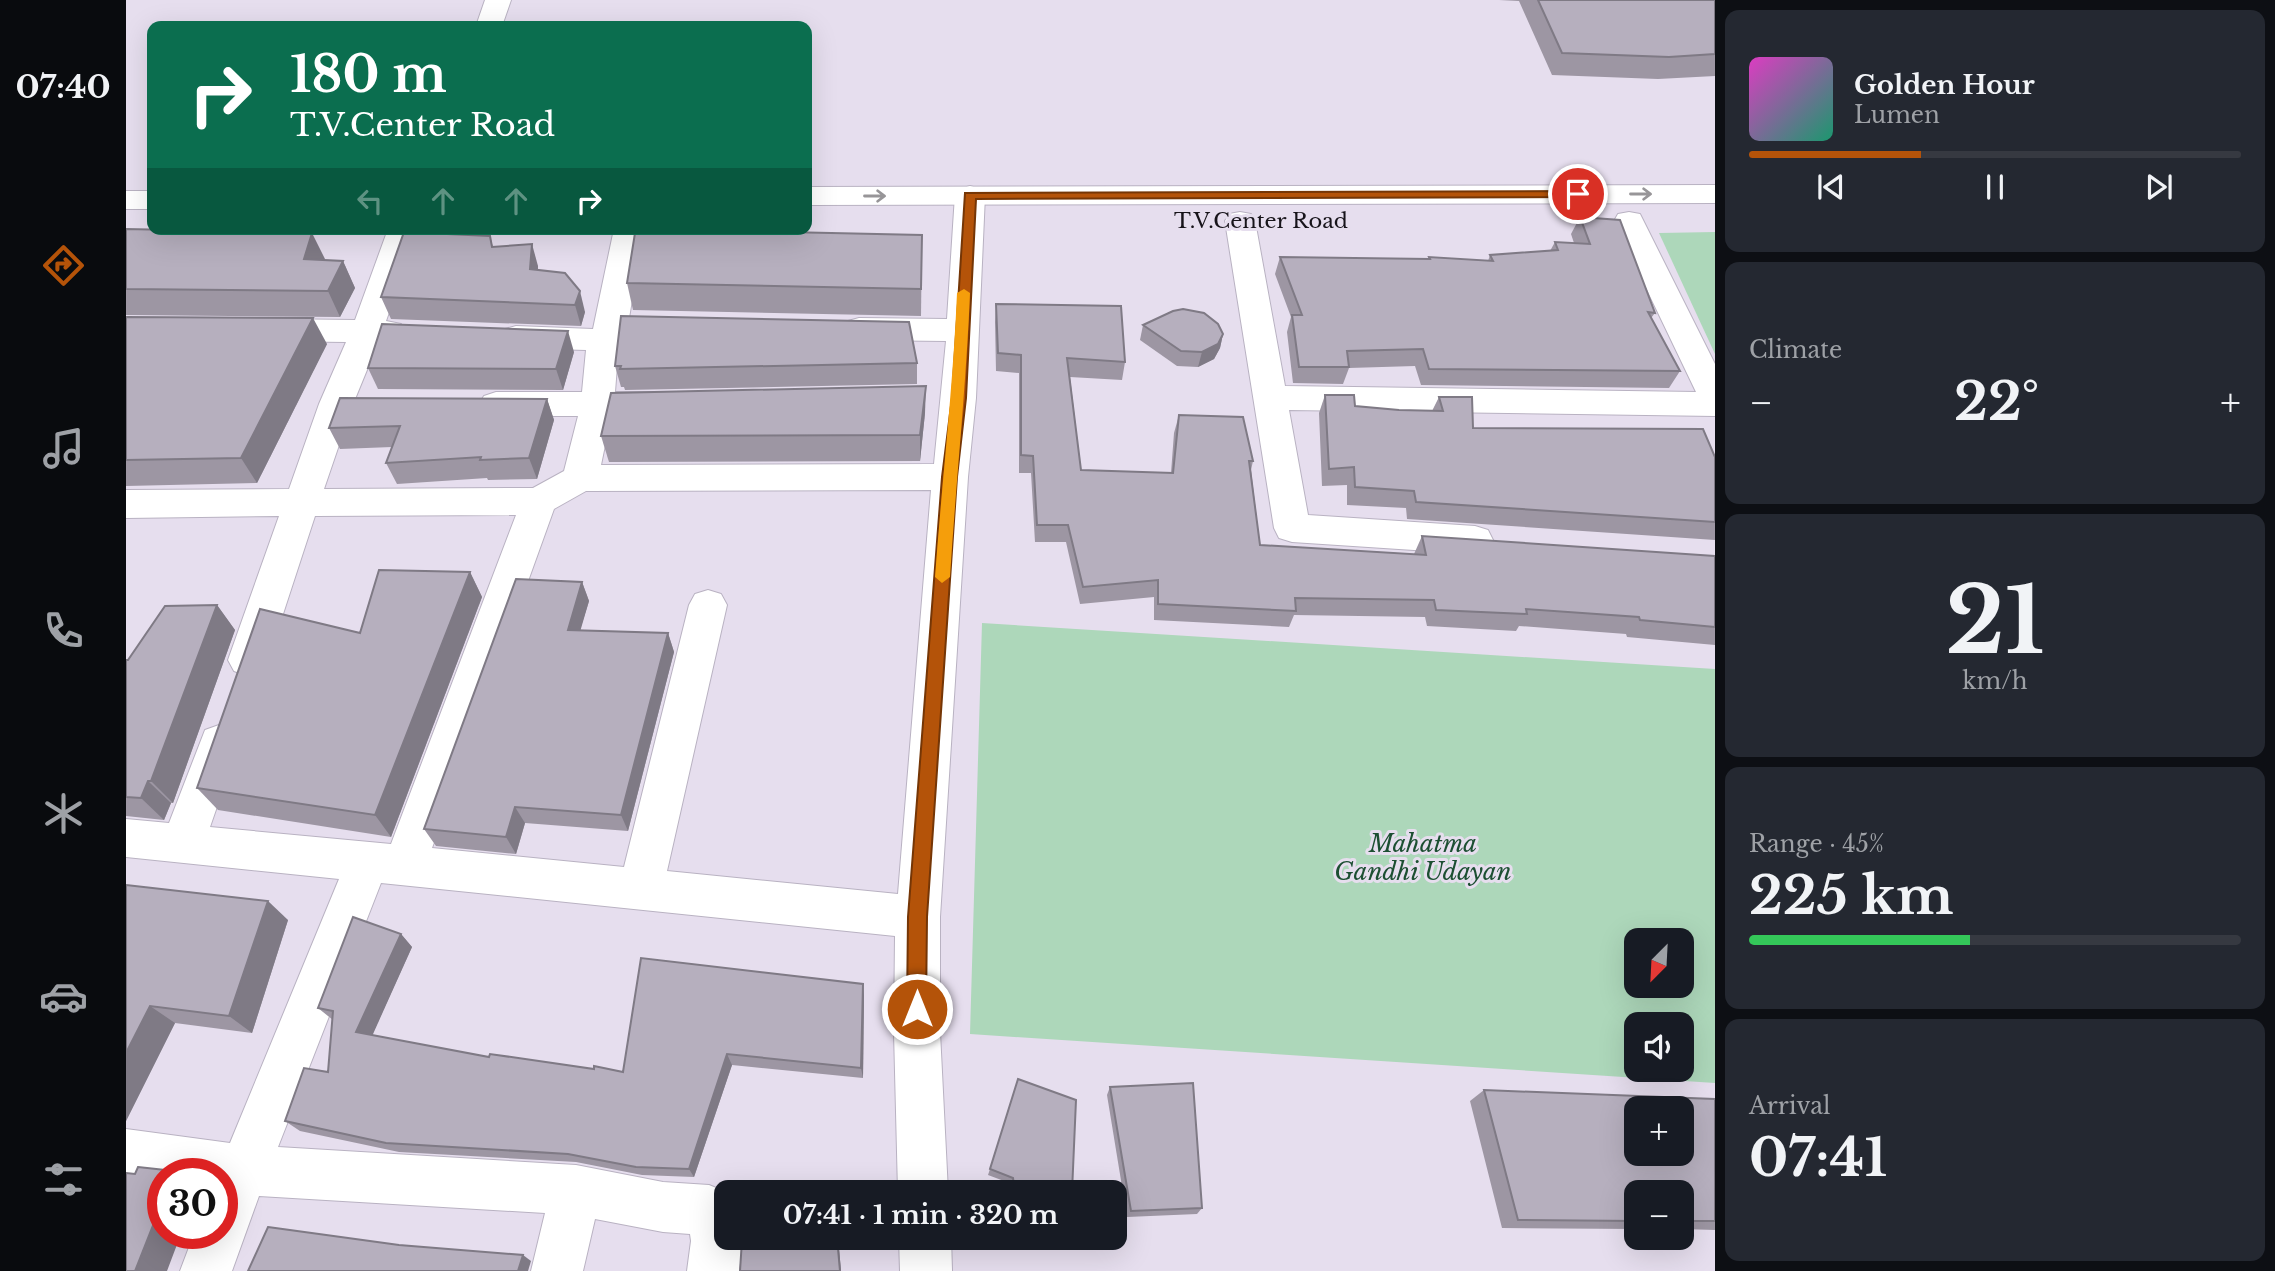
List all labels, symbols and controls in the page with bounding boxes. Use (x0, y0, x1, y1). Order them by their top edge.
text: 180 m (290, 44, 447, 105)
icon: right (175, 49, 266, 140)
text: 07:40 (15, 67, 111, 107)
text: Golden Hour (1854, 69, 2035, 101)
text: Lumen (1854, 101, 1940, 129)
text: T.V.Center Road (290, 105, 555, 145)
pin (1548, 164, 1608, 224)
icon: previous (1812, 168, 1850, 206)
icon: pause (1976, 168, 2014, 206)
icon: next (2140, 168, 2178, 206)
icon: arrive (1559, 175, 1597, 213)
icon: left (351, 182, 389, 220)
icon: ahead (424, 182, 462, 220)
icon: ahead (497, 182, 535, 220)
icon: right (570, 182, 608, 220)
one-way arrow (1630, 187, 1653, 201)
one-way arrow (863, 189, 886, 203)
street label: T.V.Center Road (1174, 208, 1348, 234)
icon: directions (39, 241, 88, 290)
text: Climate (1749, 336, 1842, 364)
text: 22° (1954, 370, 2039, 434)
text: − (1749, 379, 1773, 426)
text: + (2220, 379, 2241, 426)
icon: music (39, 424, 88, 473)
text: 21 (1946, 565, 2044, 678)
icon: phone (39, 606, 88, 655)
text: km/h (1962, 667, 2028, 695)
icon: climate (39, 789, 88, 838)
park label: Mahatma Gandhi Udayan (1334, 829, 1512, 886)
text: Range · 45% (1749, 830, 1884, 858)
text: 225 km (1749, 864, 1954, 928)
north arrow (1624, 928, 1694, 998)
map controls (1624, 928, 1694, 1250)
icon: car (39, 972, 88, 1021)
position arrow (880, 972, 954, 1046)
button: sound (1624, 1012, 1694, 1082)
text: Arrival (1749, 1092, 1830, 1120)
button: + (1624, 1096, 1694, 1166)
text: 07:41 (1749, 1126, 1887, 1190)
icon: filters (39, 1155, 88, 1204)
speed limit sign: 30 (147, 1158, 238, 1249)
button: − (1624, 1180, 1694, 1250)
text: 07:41 · 1 min · 320 m (783, 1199, 1058, 1231)

